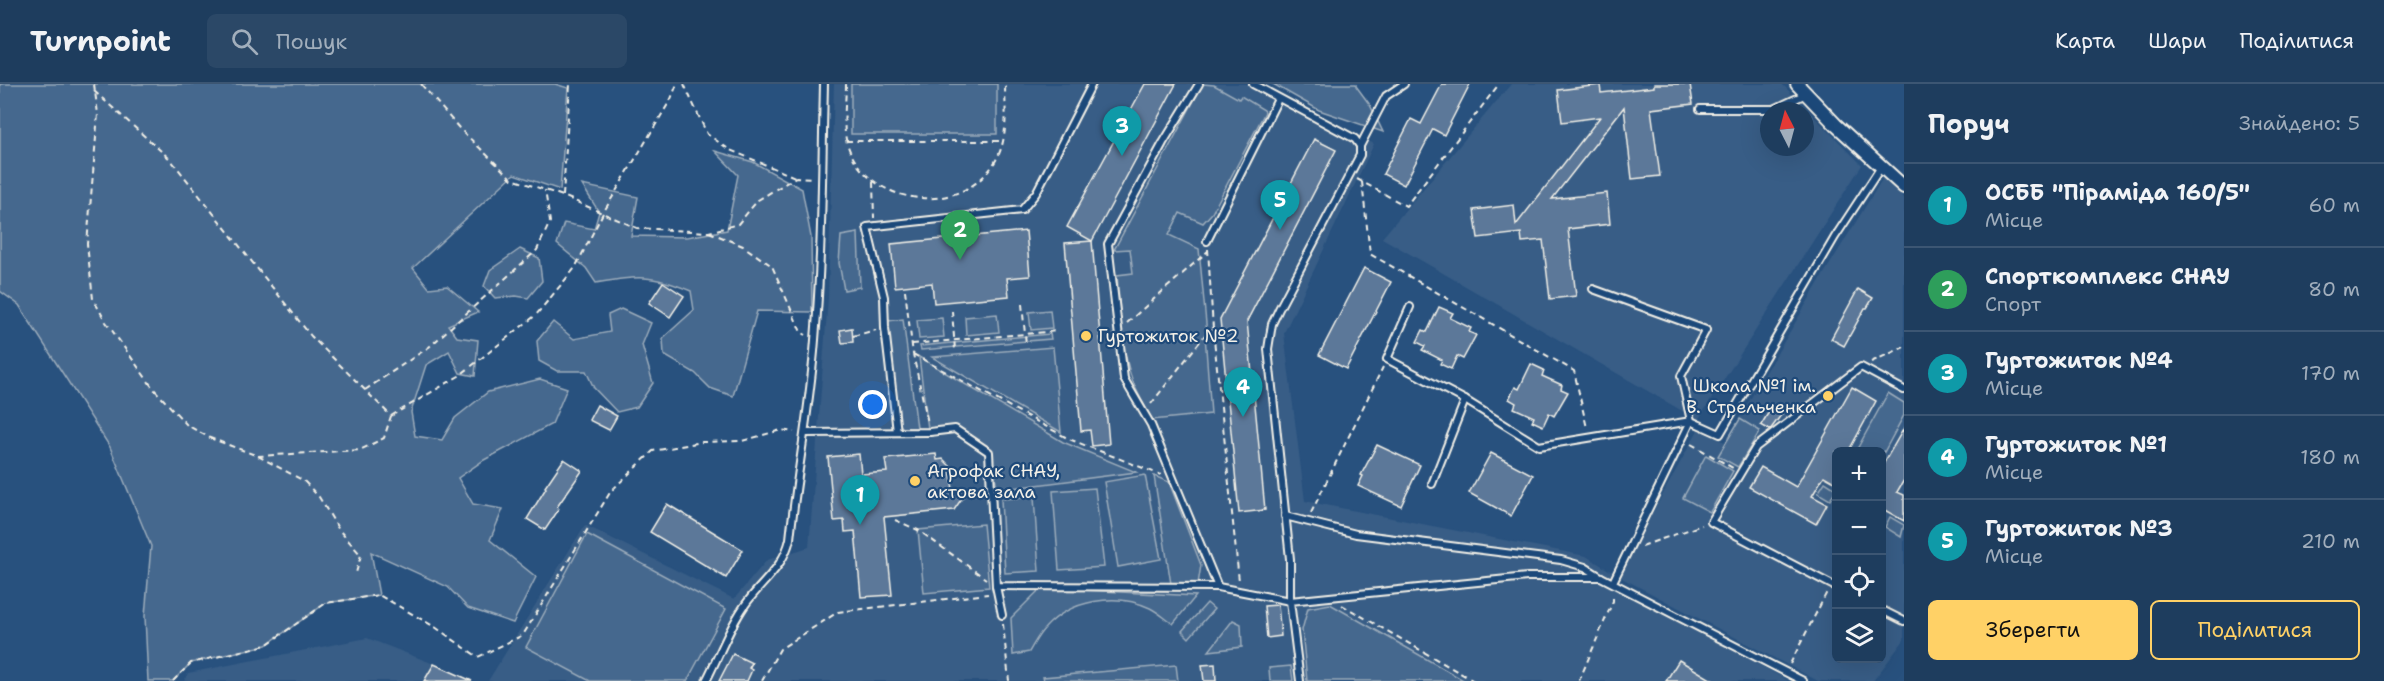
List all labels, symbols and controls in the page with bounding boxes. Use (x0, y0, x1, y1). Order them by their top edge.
search box (207, 14, 627, 68)
text: Turnpoint (30, 22, 171, 60)
icon: search (228, 25, 261, 58)
text: Пошук (276, 27, 347, 56)
text: Карта (2055, 27, 2115, 55)
text: Шари (2148, 27, 2206, 55)
text: Поділитися (2239, 27, 2354, 55)
north arrow (1760, 102, 1814, 156)
pin: 3 (1102, 106, 1142, 156)
text: Поруч (1928, 106, 2010, 141)
text: Знайдено: 5 (2239, 110, 2360, 136)
text: ОСББ "Піраміда 160/5" (1985, 178, 2250, 207)
pin: 5 (1260, 180, 1300, 230)
text: 1 (1943, 192, 1952, 218)
text: 60 m (2308, 192, 2360, 218)
text: Місце (1985, 207, 2043, 233)
pin: 2 (940, 210, 980, 260)
text: Спорткомплекс СНАУ (1985, 262, 2230, 291)
text: 2 (1941, 276, 1955, 302)
text: 80 m (2308, 276, 2360, 302)
text: Спорт (1985, 291, 2041, 317)
place label: Гуртожиток №2 (1098, 324, 1239, 348)
marker: Гуртожиток №2 (1079, 329, 1093, 343)
text: Гуртожиток №4 (1985, 346, 2173, 375)
text: 3 (1941, 360, 1955, 386)
text: 170 m (2301, 360, 2360, 386)
pin: 4 (1224, 368, 1262, 417)
place label: Школа №1 ім. В. Стрельченка (1686, 374, 1816, 419)
text: Місце (1985, 375, 2043, 401)
marker: Школа №1 ім. В. Стрельченка (1821, 389, 1835, 403)
your location (858, 390, 887, 419)
text: Гуртожиток №1 (1985, 430, 2167, 459)
text: 4 (1941, 444, 1955, 470)
text: 180 m (2300, 444, 2360, 470)
map controls (1832, 447, 1886, 663)
button: + (1832, 447, 1886, 501)
place label: Агрофак СНАУ, актова зала (927, 459, 1060, 504)
text: Місце (1985, 459, 2043, 485)
marker: Агрофак СНАУ, актова зала (908, 474, 922, 488)
pin: 1 (840, 476, 880, 525)
button: − (1832, 501, 1886, 555)
text: Гуртожиток №3 (1985, 514, 2173, 543)
text: 5 (1941, 528, 1954, 554)
text: 210 m (2301, 528, 2360, 554)
text: Місце (1985, 543, 2043, 569)
button: locate (1832, 555, 1886, 609)
button: Зберегти (1928, 600, 2138, 660)
button: Поділитися (2150, 600, 2360, 660)
button: layers (1832, 609, 1886, 663)

